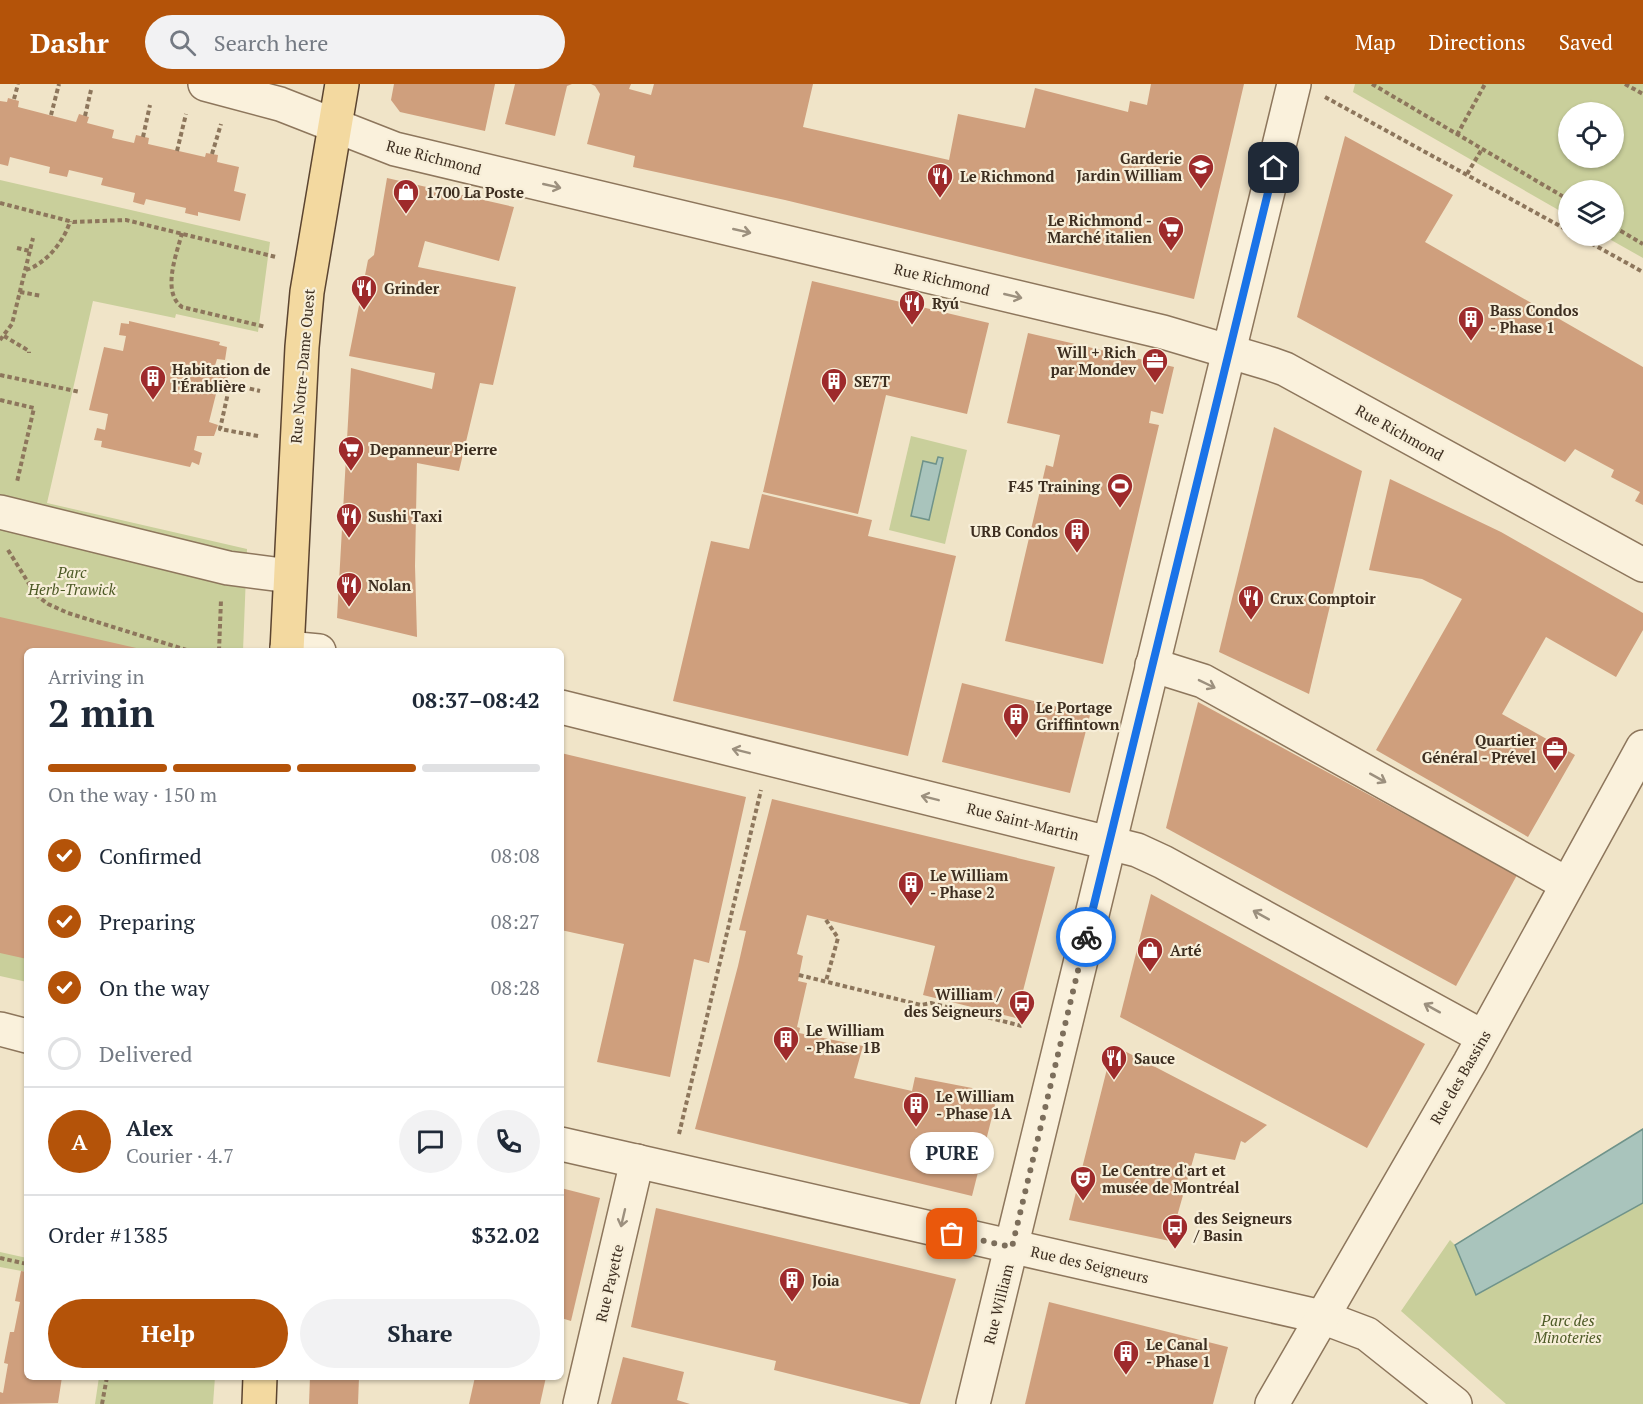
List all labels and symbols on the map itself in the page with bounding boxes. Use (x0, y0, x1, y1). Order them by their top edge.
street label: Rue Richmond (384, 135, 484, 179)
pin (1248, 142, 1299, 193)
place label: Garderie Jardin William (1076, 148, 1182, 185)
school or university icon: Garderie Jardin William (1186, 152, 1216, 190)
restaurant icon: Le Richmond (925, 161, 955, 199)
place label: Le Richmond (960, 166, 1055, 186)
shop icon: 1700 La Poste (391, 177, 421, 215)
one-way arrow (543, 181, 562, 193)
place label: 1700 La Poste (426, 182, 524, 202)
place label: Le Richmond - Marché italien (1047, 210, 1152, 247)
supermarket icon: Le Richmond - Marché italien (1156, 214, 1186, 252)
one-way arrow (732, 226, 751, 237)
street label: Rue Richmond (892, 258, 992, 300)
restaurant icon: Grinder (349, 273, 379, 311)
place label: Grinder (384, 278, 440, 298)
street label: Rue Notre-Dame Ouest (285, 287, 319, 444)
restaurant icon: Ryú (897, 288, 927, 326)
one-way arrow (1004, 291, 1023, 303)
place label: Ryú (932, 293, 960, 313)
place label: Bass Condos - Phase 1 (1490, 300, 1579, 337)
building icon: Bass Condos - Phase 1 (1456, 304, 1486, 342)
place label: Will + Rich par Mondev (1051, 342, 1137, 379)
office icon: Will + Rich par Mondev (1140, 346, 1170, 384)
place label: Habitation de l'Érablière (172, 359, 271, 396)
building icon: Habitation de l'Érablière (138, 363, 168, 401)
building icon: SE7T (819, 366, 849, 404)
place label: SE7T (854, 371, 890, 391)
street label: Rue Richmond (1352, 400, 1448, 464)
supermarket icon: Depanneur Pierre (336, 434, 366, 472)
place label: Depanneur Pierre (370, 439, 497, 459)
sports icon: F45 Training (1105, 471, 1135, 509)
place label: F45 Training (1008, 476, 1101, 496)
restaurant icon: Sushi Taxi (334, 501, 364, 539)
place label: Sushi Taxi (368, 506, 442, 526)
building icon: URB Condos (1062, 516, 1092, 554)
place label: URB Condos (970, 521, 1058, 541)
park label: Parc Herb-Trawick (27, 562, 117, 599)
restaurant icon: Nolan (334, 570, 364, 608)
place label: Nolan (368, 575, 412, 595)
restaurant icon: Crux Comptoir (1236, 583, 1266, 621)
place label: Crux Comptoir (1270, 588, 1376, 608)
one-way arrow (1198, 678, 1216, 690)
place label: Le Portage Griffintown (1036, 697, 1120, 734)
building icon: Le Portage Griffintown (1001, 701, 1031, 739)
place label: Quartier Général - Prével (1422, 730, 1537, 767)
office icon: Quartier Général - Prével (1540, 734, 1570, 772)
one-way arrow (731, 745, 750, 757)
one-way arrow (1369, 772, 1386, 784)
one-way arrow (921, 792, 940, 804)
street label: Rue Saint-Martin (965, 797, 1081, 845)
place label: Le William - Phase 2 (930, 865, 1009, 902)
building icon: Le William - Phase 2 (896, 869, 926, 907)
courier (1056, 907, 1116, 967)
one-way arrow (1253, 909, 1270, 921)
shop icon: Arté (1135, 935, 1165, 973)
place label: Arté (1170, 940, 1201, 960)
place label: William / des Seigneurs (904, 984, 1003, 1021)
bus stop icon: William / des Seigneurs (1007, 988, 1037, 1026)
one-way arrow (1424, 1002, 1441, 1014)
place label: Le William - Phase 1B (806, 1020, 885, 1057)
building icon: Le William - Phase 1B (771, 1024, 801, 1062)
street label: Rue des Bassins (1425, 1026, 1495, 1128)
restaurant icon: Sauce (1099, 1043, 1129, 1081)
place label: Sauce (1134, 1048, 1175, 1068)
place label: Le William - Phase 1A (936, 1086, 1015, 1123)
building icon: Le William - Phase 1A (901, 1090, 931, 1128)
callout: PURE (910, 1132, 994, 1174)
place label: Le Centre d'art et musée de Montréal (1102, 1160, 1240, 1197)
theatre icon: Le Centre d'art et musée de Montréal (1068, 1164, 1098, 1202)
one-way arrow (617, 1208, 629, 1227)
pin (926, 1208, 977, 1259)
place label: des Seigneurs / Basin (1193, 1208, 1292, 1245)
bus stop icon: des Seigneurs / Basin (1160, 1212, 1190, 1250)
street label: Rue des Seigneurs (1029, 1241, 1151, 1287)
street label: Rue Payette (590, 1242, 628, 1324)
street label: Rue William (978, 1262, 1018, 1346)
building icon: Joia (777, 1265, 807, 1303)
place label: Joia (812, 1270, 840, 1290)
park label: Parc des Minoteries (1533, 1310, 1602, 1347)
place label: Le Canal - Phase 1 (1146, 1334, 1211, 1371)
building icon: Le Canal - Phase 1 (1111, 1338, 1141, 1376)

